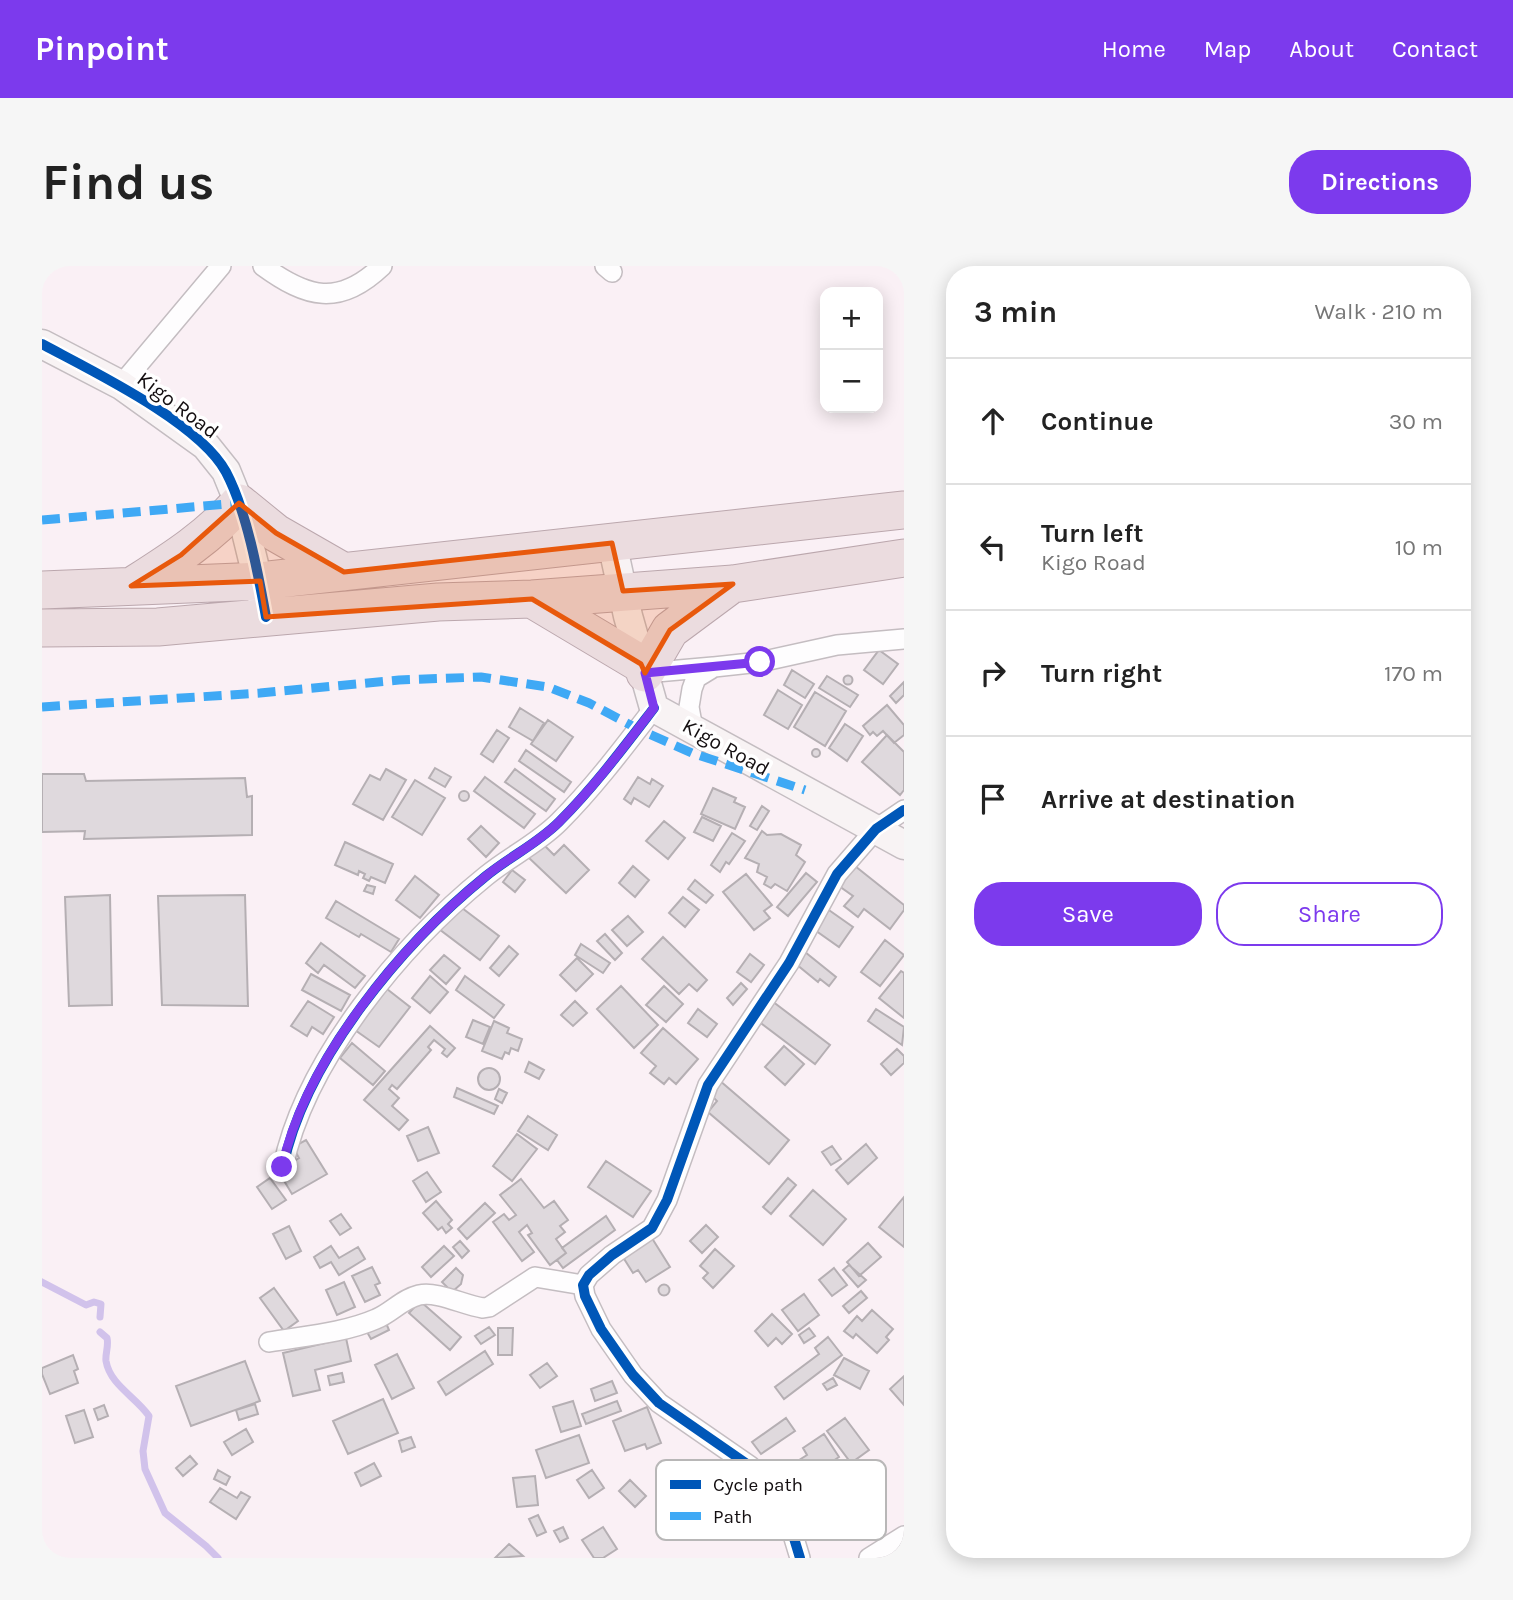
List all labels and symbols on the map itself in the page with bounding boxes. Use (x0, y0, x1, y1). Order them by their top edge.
street label: Kigo Road (133, 367, 223, 443)
route start (744, 646, 775, 677)
street label: Kigo Road (678, 713, 774, 781)
route end (266, 1151, 297, 1182)
legend (656, 1460, 886, 1540)
text: Cycle path (713, 1474, 803, 1496)
text: Path (713, 1506, 753, 1528)

